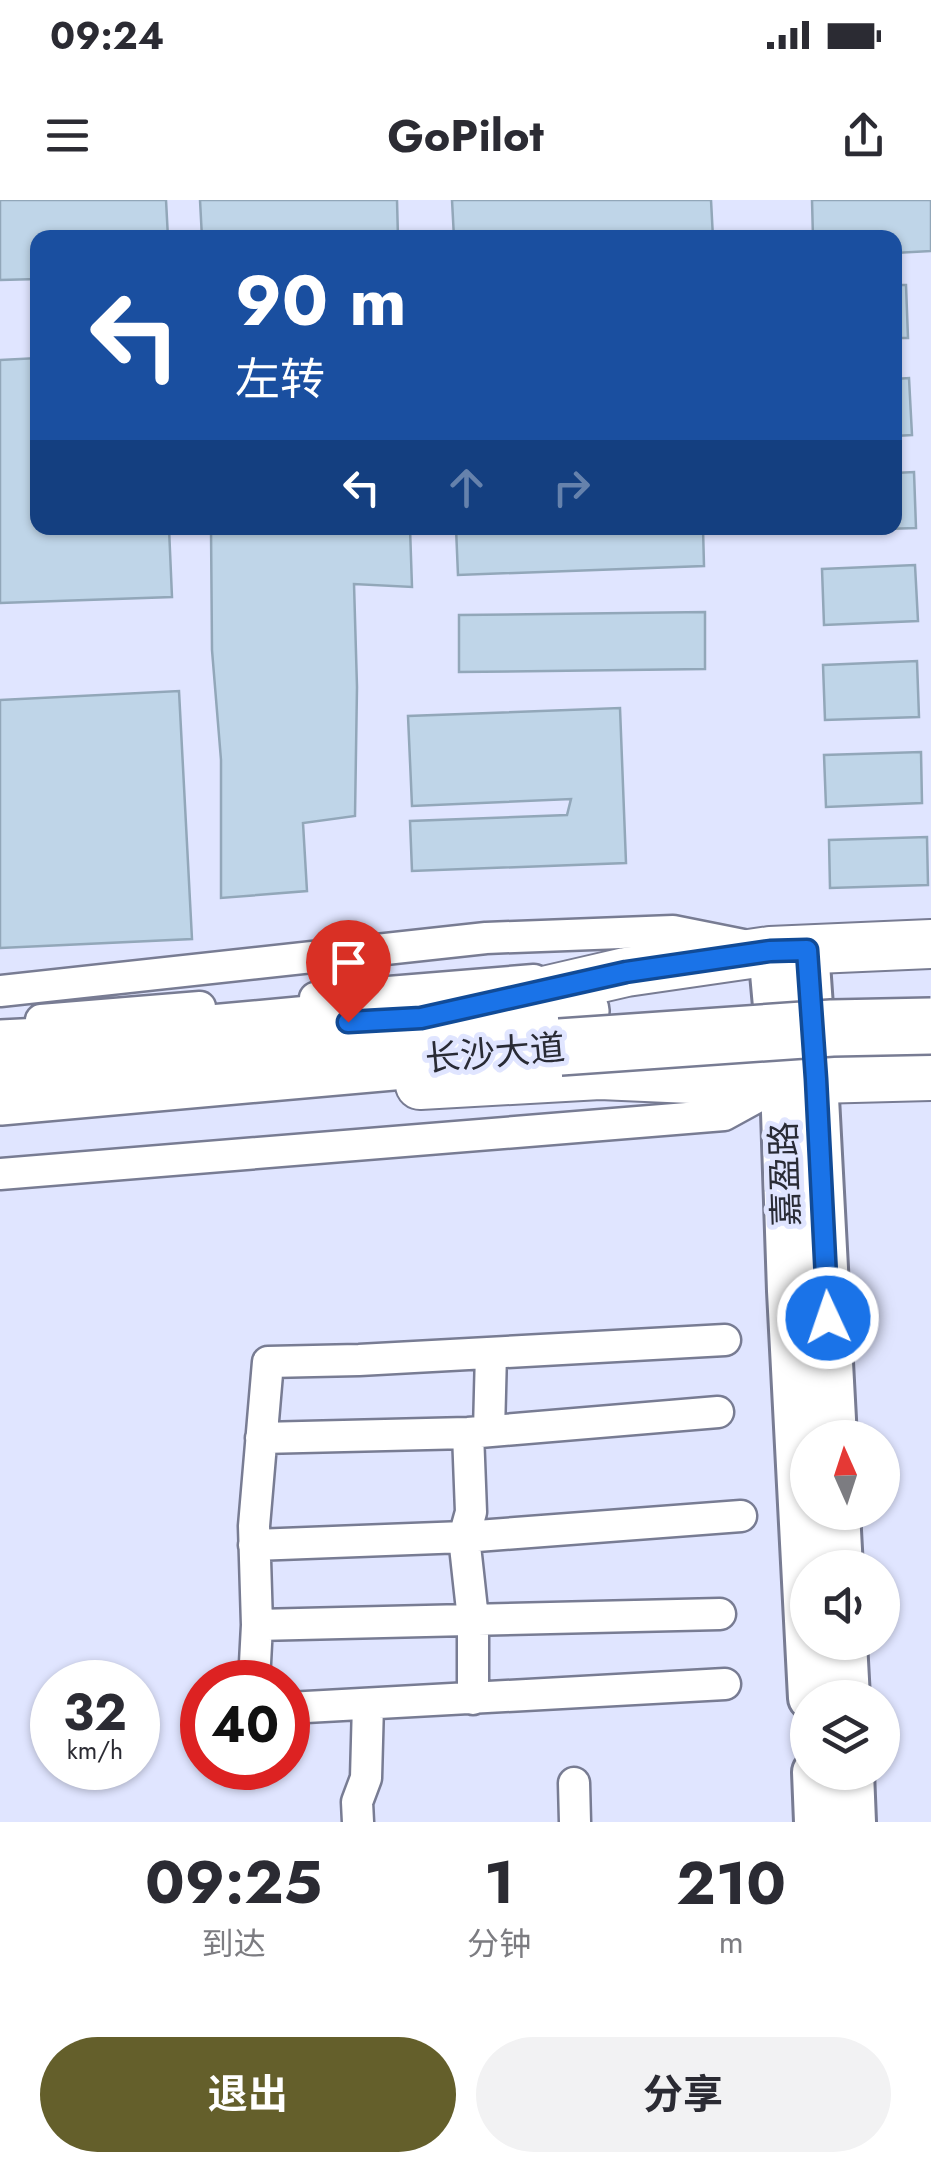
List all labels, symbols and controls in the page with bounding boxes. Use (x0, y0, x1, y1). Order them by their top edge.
text: 09:24 (50, 8, 164, 63)
text: GoPilot (387, 103, 544, 168)
icon: menu (40, 108, 95, 163)
icon: share (836, 108, 891, 163)
text: 90 m (235, 250, 407, 351)
icon: left (70, 270, 200, 400)
text: 左转 (235, 347, 325, 412)
icon: left (334, 460, 389, 515)
icon: ahead (439, 460, 494, 515)
icon: right (544, 460, 599, 515)
pin (306, 920, 391, 1023)
icon: arrive (321, 935, 376, 990)
street label: 长沙大道 (423, 1022, 567, 1084)
street label: 嘉盈路 (758, 1121, 812, 1227)
position arrow (776, 1266, 880, 1370)
north arrow (790, 1420, 900, 1530)
map controls (790, 1420, 900, 1790)
button: sound (790, 1550, 900, 1660)
speed limit sign: 40 (180, 1660, 310, 1790)
text: 32 (63, 1676, 127, 1749)
button: layers (790, 1680, 900, 1790)
text: km/h (67, 1732, 123, 1768)
text: 09:25 (145, 1839, 322, 1926)
text: 1 (484, 1839, 515, 1926)
text: 210 (676, 1840, 786, 1927)
text: m (719, 1919, 744, 1965)
text: 到达 (202, 1921, 266, 1967)
text: 分钟 (467, 1921, 531, 1967)
button: 退出 (40, 2037, 456, 2152)
button: 分享 (476, 2037, 891, 2152)

